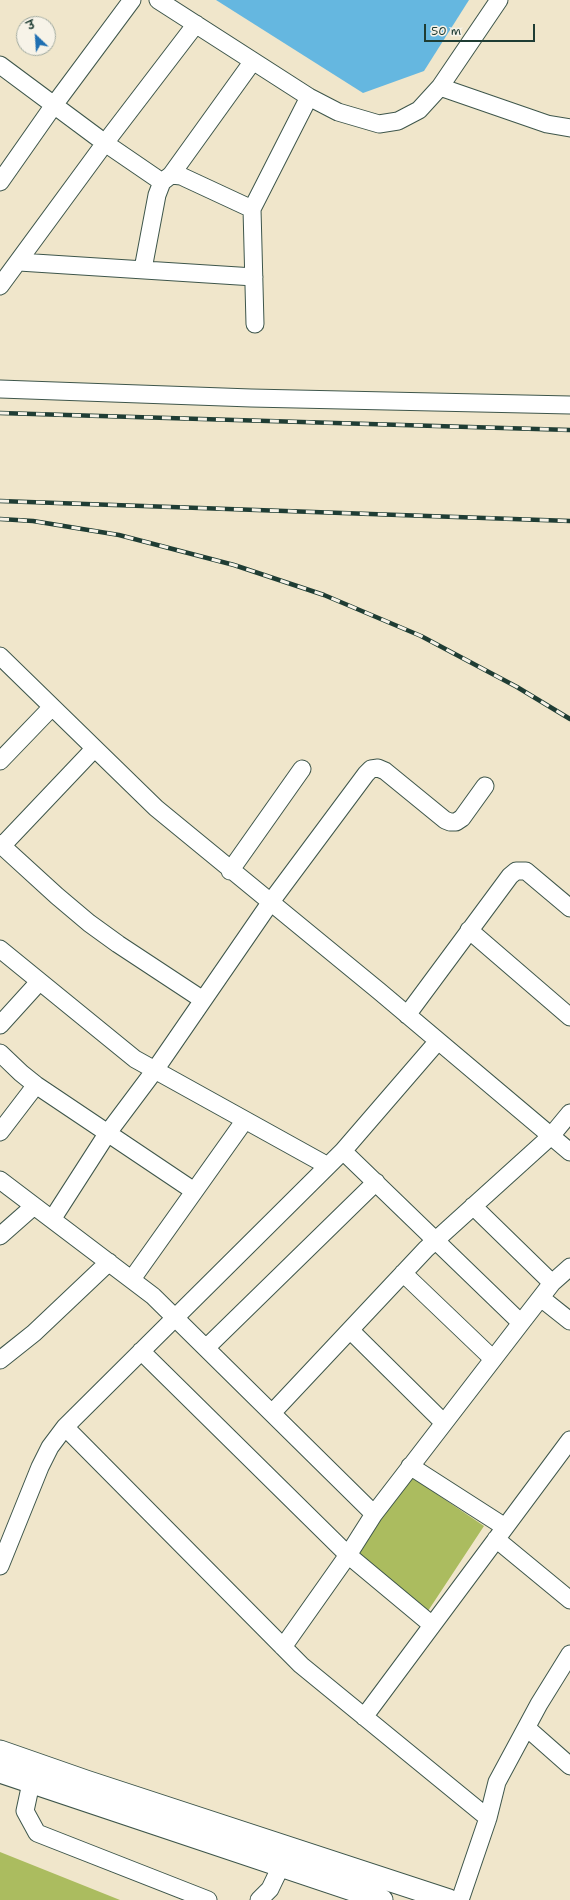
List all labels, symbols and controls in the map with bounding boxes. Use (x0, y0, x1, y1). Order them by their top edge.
north arrow (16, 16, 56, 56)
scale bar (426, 16, 537, 42)
text: उ (25, 17, 38, 34)
text: 50 m (431, 23, 461, 39)

